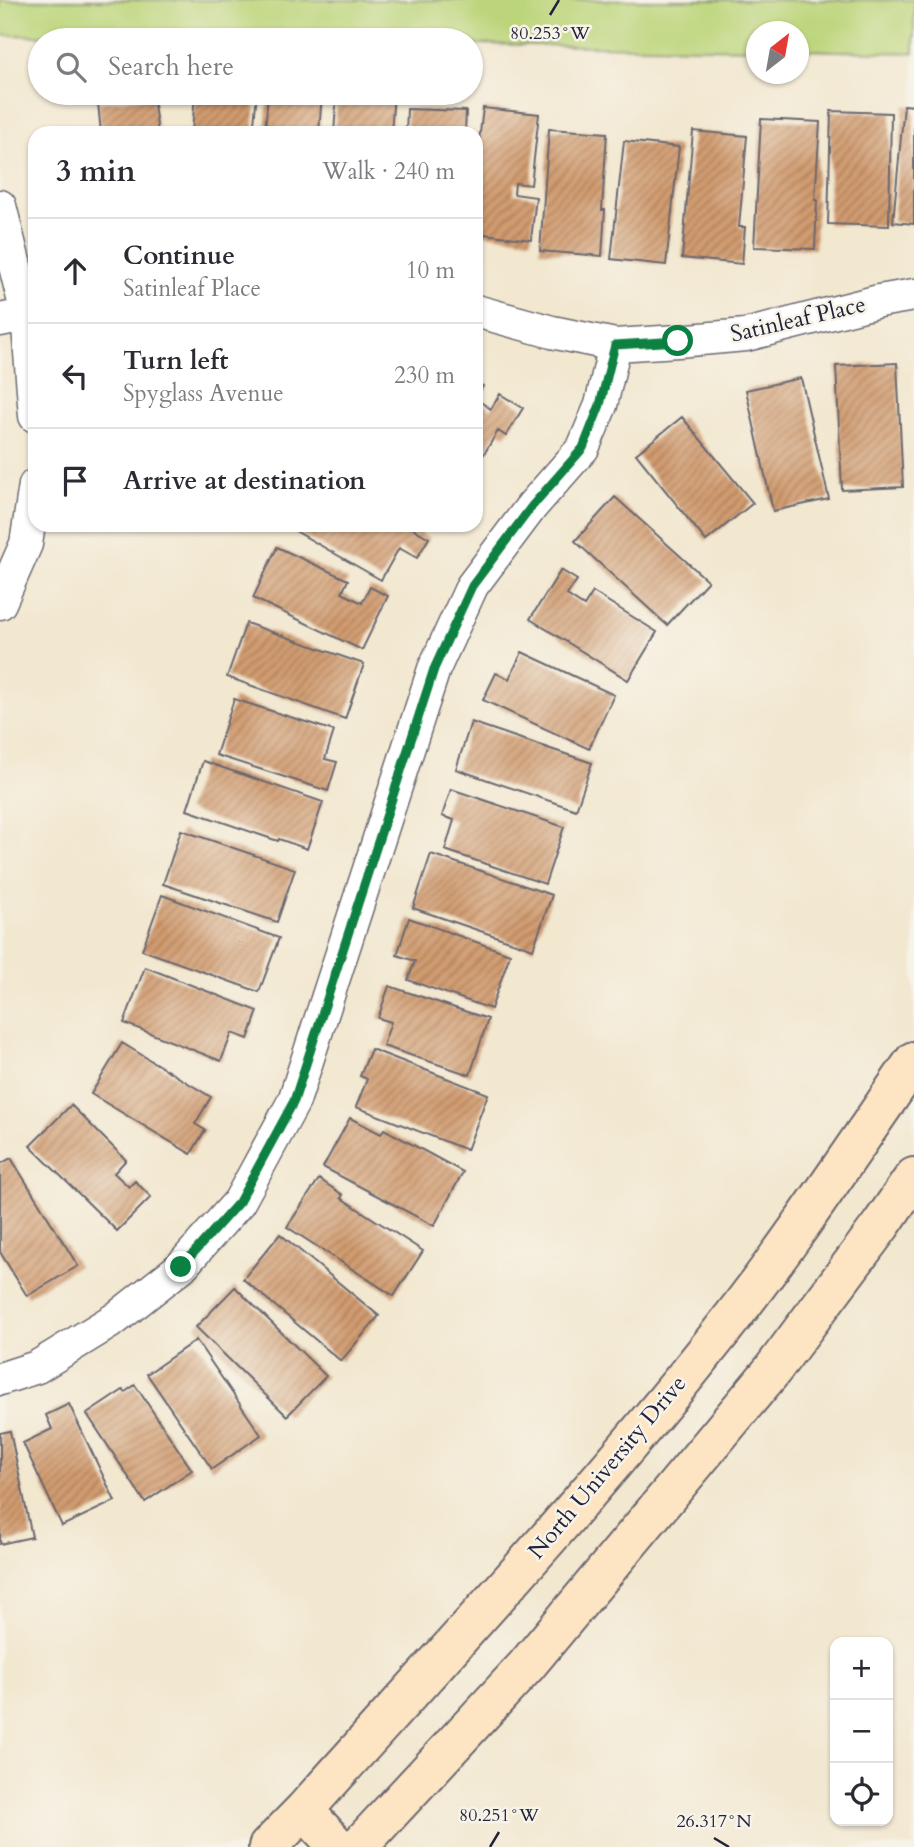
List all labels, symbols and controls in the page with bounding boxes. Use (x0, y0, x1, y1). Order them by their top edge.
text: 80.253°W (510, 21, 590, 46)
north arrow (746, 21, 809, 84)
search box (28, 28, 483, 105)
icon: search (52, 48, 90, 86)
text: Search here (108, 49, 234, 84)
text: 3 min (56, 151, 136, 192)
text: Walk · 240 m (322, 156, 455, 187)
text: Continue (123, 238, 235, 273)
icon: ahead (56, 252, 94, 290)
text: 10 m (406, 255, 455, 286)
text: Satinleaf Place (123, 273, 261, 304)
street label: Satinleaf Place (727, 288, 869, 350)
route start (662, 325, 693, 356)
text: Turn left (123, 343, 228, 378)
icon: left (56, 357, 94, 395)
text: 230 m (394, 360, 455, 391)
text: Spyglass Avenue (123, 378, 284, 409)
icon: arrive (56, 462, 94, 500)
text: Arrive at destination (123, 463, 366, 498)
route end (165, 1251, 196, 1282)
street label: North University Drive (521, 1369, 693, 1565)
map controls (830, 1637, 893, 1826)
button: + (830, 1637, 893, 1700)
button: − (830, 1700, 893, 1763)
button: locate (830, 1763, 893, 1826)
text: 80.251°W (459, 1803, 539, 1828)
text: 26.317°N (676, 1809, 752, 1834)

